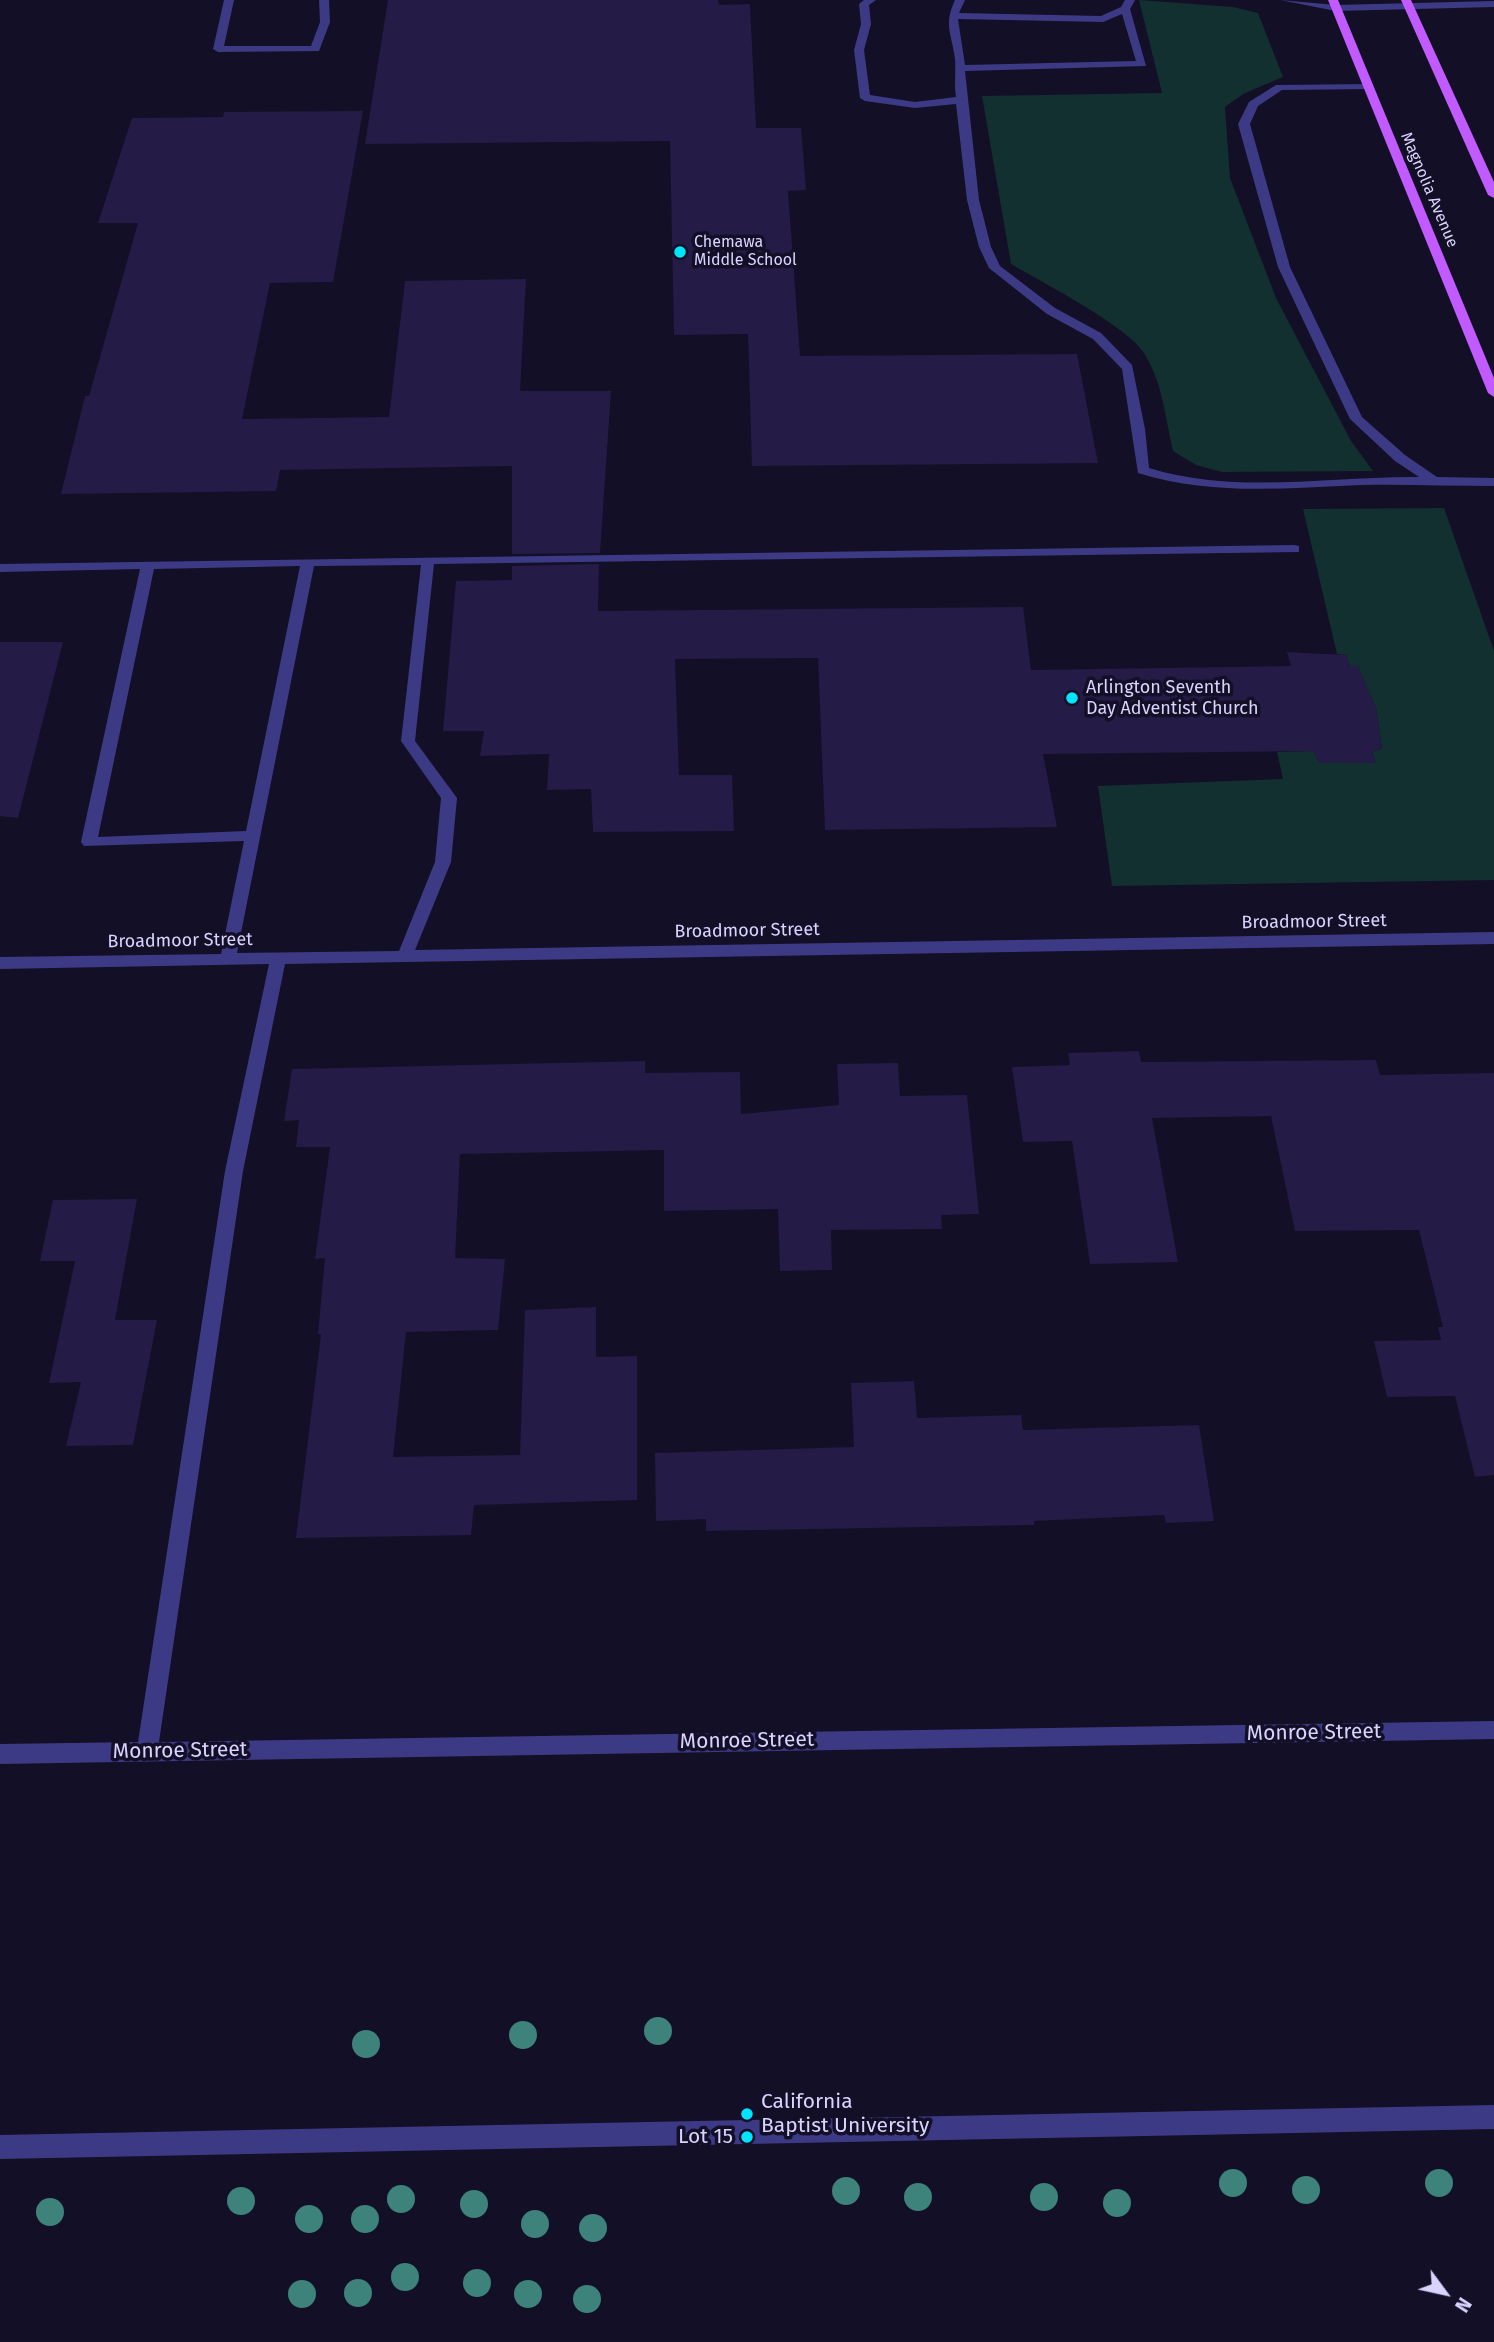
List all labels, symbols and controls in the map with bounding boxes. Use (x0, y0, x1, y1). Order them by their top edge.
street label: Magnolia Avenue (1396, 130, 1462, 250)
place label: Chemawa Middle School (694, 233, 797, 271)
marker: Chemawa Middle School (672, 244, 688, 260)
place label: Arlington Seventh Day Adventist Church (1086, 677, 1259, 720)
marker: Arlington Seventh Day Adventist Church (1064, 690, 1080, 706)
street label: Broadmoor Street (1241, 910, 1387, 934)
street label: Broadmoor Street (674, 919, 820, 943)
street label: Broadmoor Street (107, 929, 253, 953)
street label: Monroe Street (1246, 1719, 1382, 1747)
street label: Monroe Street (679, 1727, 815, 1755)
street label: Monroe Street (112, 1737, 248, 1765)
place label: California Baptist University (761, 2089, 929, 2139)
marker: California Baptist University (739, 2106, 755, 2122)
place label: Lot 15 (678, 2124, 733, 2150)
marker: Lot 15 (739, 2129, 755, 2145)
north arrow (1410, 2258, 1480, 2328)
text: N (1450, 2293, 1476, 2316)

